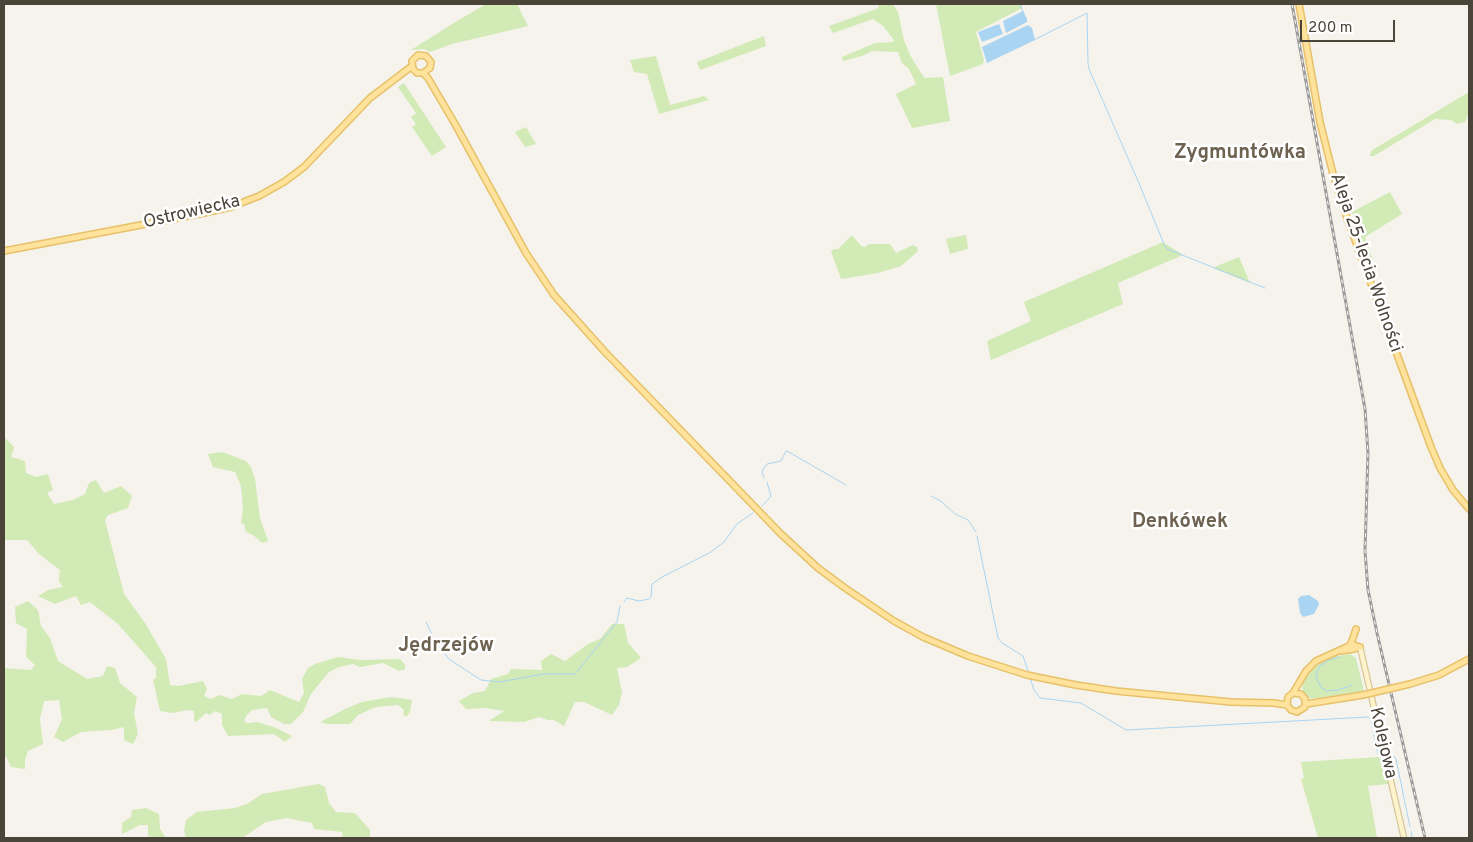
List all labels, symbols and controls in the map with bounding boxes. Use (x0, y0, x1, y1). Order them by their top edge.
scale bar (1303, 10, 1398, 42)
text: 200 m (1308, 19, 1353, 38)
district label: Zygmuntówka (1174, 142, 1306, 166)
street label: Aleja 25-lecia Wolności (1324, 171, 1406, 355)
street label: Ostrowiecka (142, 191, 242, 235)
district label: Denkówek (1132, 511, 1228, 535)
district label: Jędrzejów (398, 635, 494, 659)
street label: Kolejowa (1363, 705, 1401, 781)

